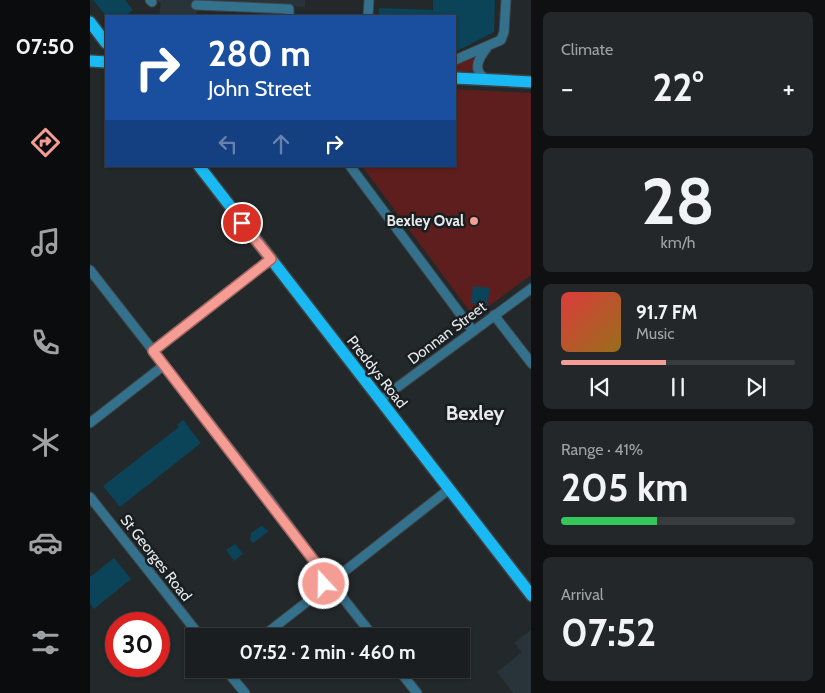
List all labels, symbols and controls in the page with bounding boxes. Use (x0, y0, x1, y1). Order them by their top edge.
text: 280 m (208, 32, 311, 75)
text: 07:50 (16, 33, 74, 60)
icon: right (125, 35, 190, 100)
text: Climate (561, 40, 613, 59)
text: 22° (652, 64, 704, 111)
text: − (561, 71, 573, 105)
text: + (783, 71, 795, 105)
text: John Street (208, 75, 311, 102)
icon: directions (28, 125, 63, 160)
icon: left (214, 130, 242, 158)
icon: ahead (267, 130, 295, 158)
icon: right (320, 130, 348, 158)
text: 28 (641, 161, 715, 240)
pin (221, 202, 263, 244)
icon: arrive (228, 209, 256, 237)
place label: Bexley Oval (386, 212, 464, 230)
marker: Bexley Oval (468, 215, 480, 227)
icon: music (28, 225, 63, 260)
text: km/h (660, 233, 696, 252)
street label: Donnan Street (404, 298, 490, 368)
text: 91.7 FM (636, 301, 697, 324)
text: Music (636, 324, 674, 343)
icon: phone (28, 325, 63, 360)
street label: Preddys Road (343, 332, 411, 412)
icon: previous (586, 373, 614, 401)
icon: pause (664, 373, 692, 401)
icon: next (742, 373, 770, 401)
district label: Bexley (446, 401, 505, 425)
icon: climate (28, 425, 63, 460)
text: Range · 41% (561, 440, 643, 459)
text: 205 km (561, 464, 688, 511)
street label: St Georges Road (117, 511, 195, 605)
icon: car (28, 525, 63, 560)
position arrow (297, 557, 349, 609)
text: Arrival (561, 585, 604, 604)
text: 07:52 (561, 609, 656, 656)
speed limit sign: 30 (105, 612, 170, 677)
icon: filters (28, 625, 63, 660)
text: 07:52 · 2 min · 460 m (239, 641, 416, 664)

